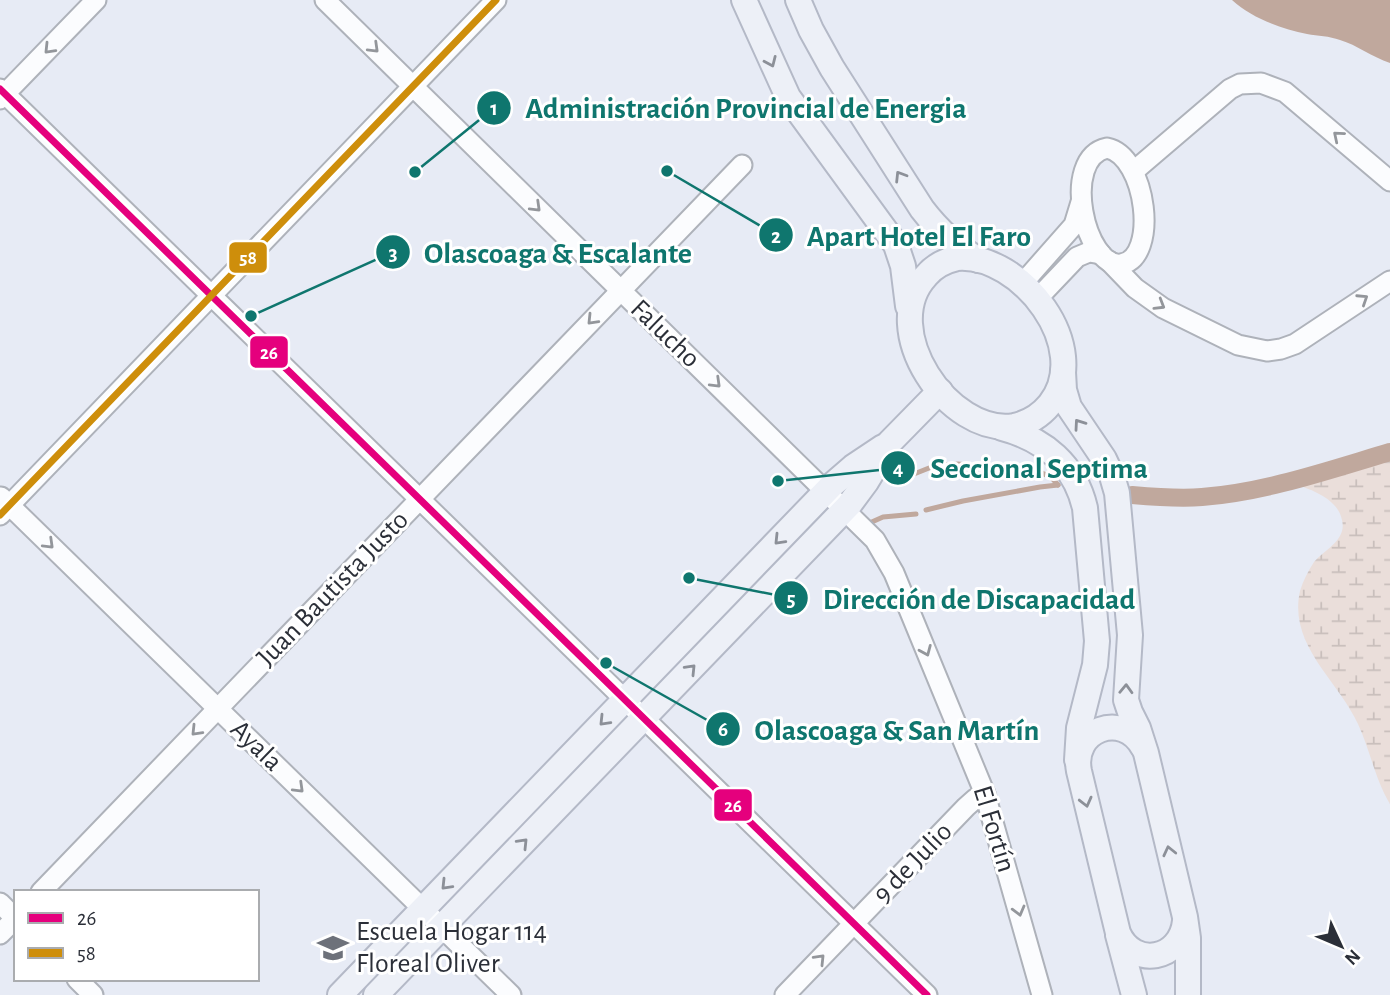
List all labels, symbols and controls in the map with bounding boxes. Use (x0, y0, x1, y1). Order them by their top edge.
one-way arrow (366, 39, 379, 52)
one-way arrow (44, 41, 57, 54)
one-way arrow (763, 55, 777, 68)
callout: Administración Provincial de Energia (476, 82, 981, 133)
text: Administración Provincial de Energia (525, 94, 967, 124)
text: 1 (490, 98, 498, 119)
one-way arrow (1333, 132, 1346, 144)
one-way arrow (896, 171, 909, 184)
one-way arrow (528, 199, 540, 211)
callout: Apart Hotel El Faro (758, 210, 1046, 261)
text: Apart Hotel El Faro (807, 222, 1031, 252)
text: 2 (771, 226, 781, 247)
callout: Olascoaga & Escalante (375, 227, 706, 278)
text: Olascoaga & Escalante (424, 239, 692, 269)
line badge: 58 (228, 241, 268, 274)
text: 3 (388, 243, 398, 264)
text: 58 (239, 249, 257, 268)
one-way arrow (1355, 294, 1368, 307)
street label: Falucho (625, 295, 705, 373)
one-way arrow (1152, 297, 1165, 310)
one-way arrow (588, 312, 601, 325)
line badge: 26 (249, 335, 289, 369)
text: 26 (260, 344, 278, 363)
one-way arrow (708, 375, 721, 388)
one-way arrow (1075, 419, 1088, 432)
callout: Seccional Septima (881, 442, 1161, 493)
text: Seccional Septima (930, 454, 1148, 484)
text: 4 (893, 458, 903, 479)
street label: Juan Bautista Justo (252, 506, 414, 672)
one-way arrow (774, 532, 787, 545)
one-way arrow (41, 536, 53, 548)
callout: Dirección de Discapacidad (774, 573, 1149, 624)
text: Dirección de Discapacidad (823, 585, 1135, 615)
text: 5 (786, 589, 796, 610)
one-way arrow (918, 644, 932, 656)
one-way arrow (682, 664, 695, 677)
one-way arrow (1119, 683, 1134, 694)
callout: Olascoaga & San Martín (705, 704, 1053, 755)
one-way arrow (599, 713, 612, 726)
street label: Ayala (225, 715, 287, 777)
text: Olascoaga & San Martín (755, 716, 1039, 746)
text: 6 (718, 719, 728, 740)
one-way arrow (192, 723, 205, 736)
one-way arrow (291, 780, 304, 793)
street label: El Fortín (968, 782, 1020, 876)
line badge: 26 (713, 788, 753, 822)
one-way arrow (1078, 796, 1092, 808)
text: 26 (724, 797, 742, 816)
street label: 9 de Julio (868, 817, 958, 909)
one-way arrow (514, 838, 527, 851)
one-way arrow (1163, 845, 1177, 857)
one-way arrow (441, 877, 454, 890)
legend (14, 890, 259, 981)
one-way arrow (1010, 905, 1025, 917)
text: 26 (77, 908, 96, 929)
north arrow (1306, 911, 1376, 981)
place label: Escuela Hogar 114 Floreal Oliver (356, 918, 547, 978)
school or university icon: Escuela Hogar 114 Floreal Oliver (316, 931, 350, 965)
text: 58 (77, 943, 96, 964)
text: N (1341, 945, 1364, 968)
one-way arrow (811, 955, 824, 968)

